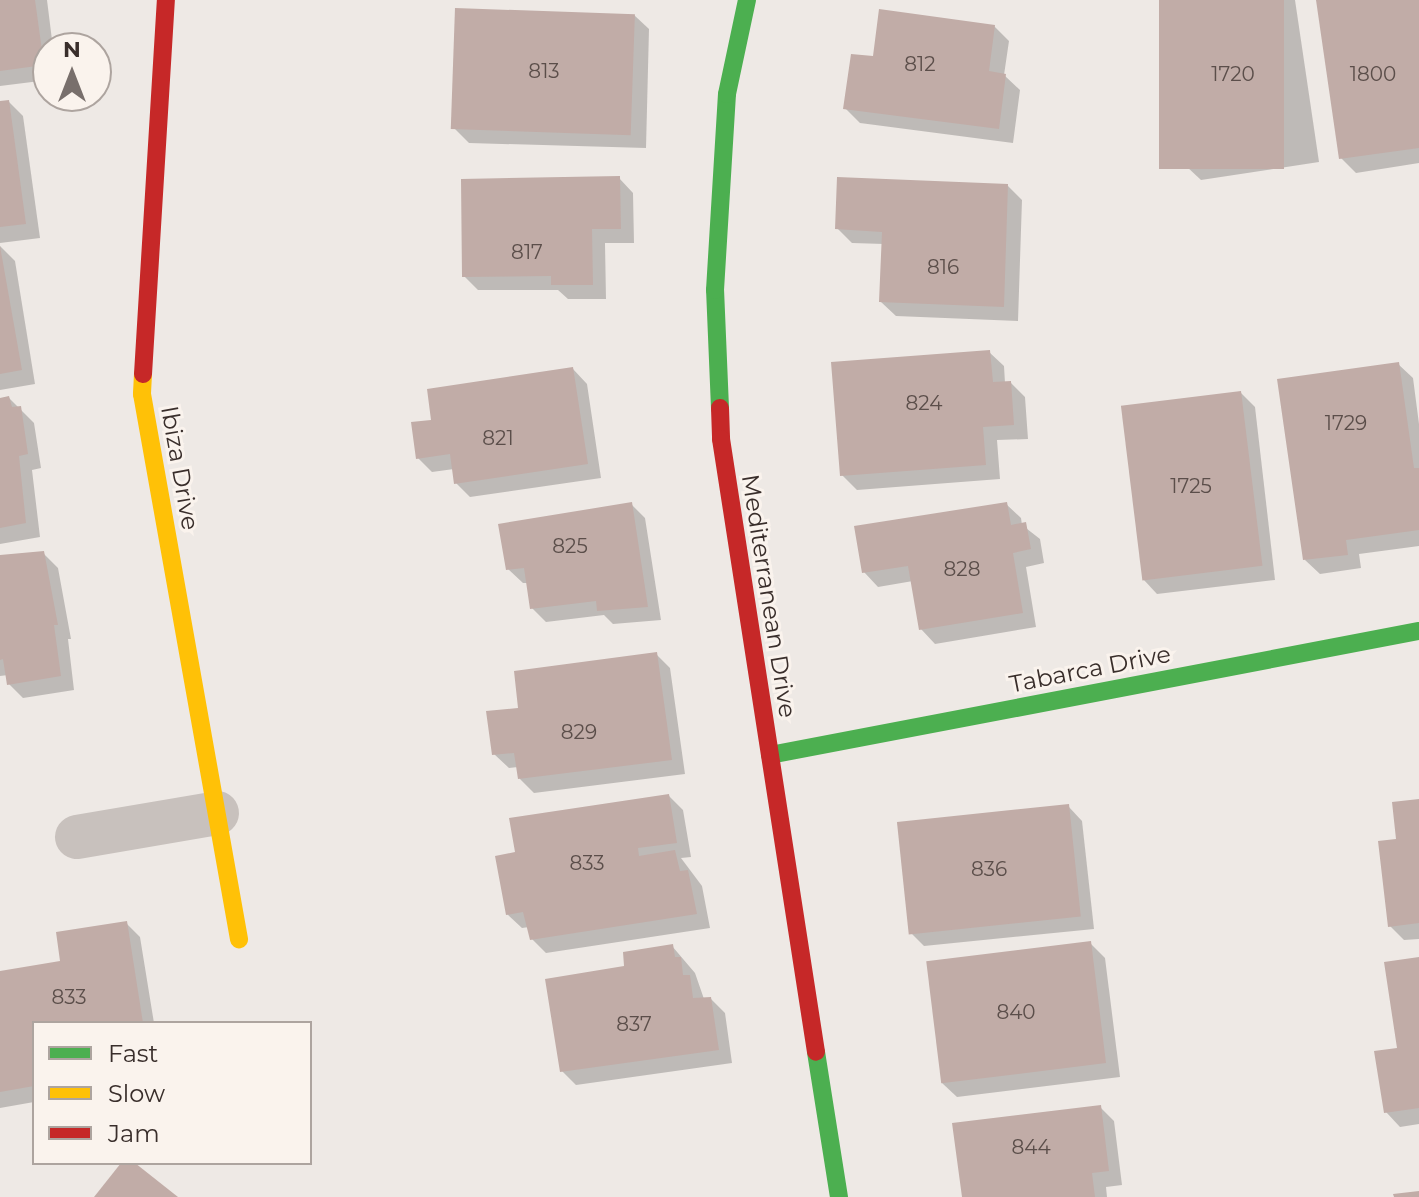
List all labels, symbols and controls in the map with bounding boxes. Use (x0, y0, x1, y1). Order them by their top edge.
north arrow (32, 32, 112, 112)
text: N (63, 36, 81, 63)
house number: 812 (904, 52, 936, 76)
house number: 813 (528, 59, 560, 83)
house number: 1720 (1211, 62, 1255, 86)
house number: 1800 (1350, 62, 1396, 86)
house number: 817 (511, 240, 543, 264)
house number: 816 (927, 255, 959, 279)
house number: 824 (906, 391, 942, 415)
street label: Ibiza Drive (155, 404, 205, 532)
house number: 1729 (1325, 411, 1367, 435)
house number: 821 (482, 426, 514, 450)
street label: Mediterranean Drive (736, 472, 802, 720)
house number: 1725 (1170, 474, 1212, 498)
house number: 825 (552, 534, 588, 558)
house number: 828 (944, 557, 980, 581)
street label: Tabarca Drive (1007, 639, 1173, 699)
house number: 829 (561, 720, 597, 744)
house number: 833 (569, 851, 605, 875)
house number: 836 (971, 857, 1007, 881)
house number: 833 (51, 985, 87, 1009)
house number: 840 (996, 1000, 1036, 1024)
house number: 837 (616, 1012, 652, 1036)
legend (32, 1021, 312, 1165)
text: Fast (108, 1039, 158, 1068)
text: Slow (108, 1079, 165, 1108)
text: Jam (108, 1119, 160, 1148)
house number: 844 (1011, 1135, 1051, 1159)

